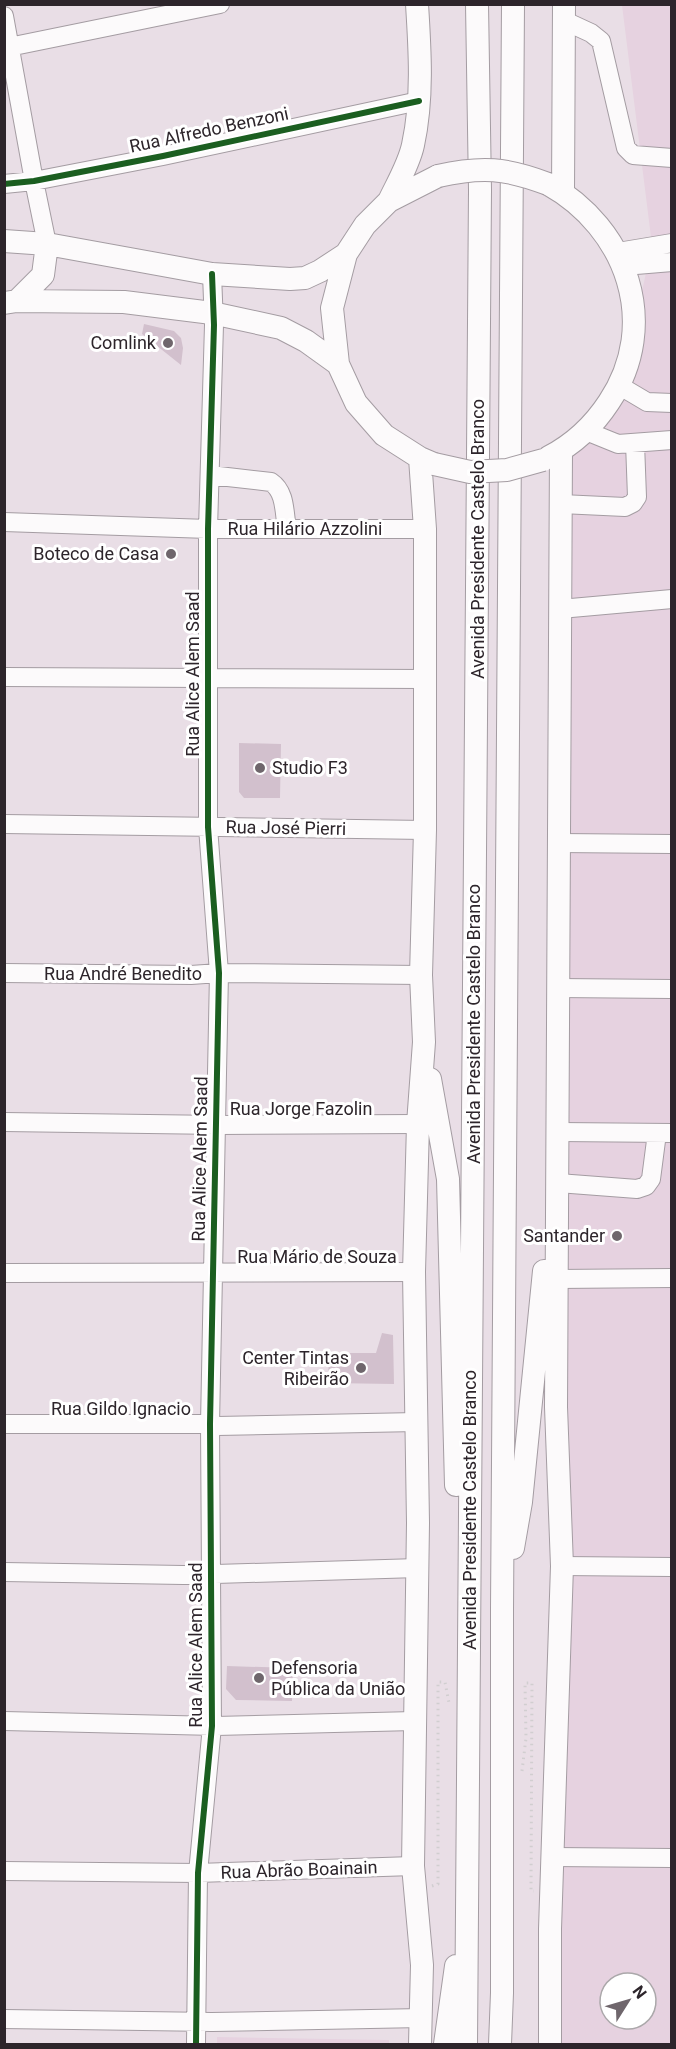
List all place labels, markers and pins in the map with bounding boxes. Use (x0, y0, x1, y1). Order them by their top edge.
place label: Comlink (90, 332, 157, 353)
marker: Comlink (161, 336, 175, 350)
place label: Boteco de Casa (33, 543, 159, 564)
marker: Boteco de Casa (164, 547, 178, 561)
place label: Studio F3 (272, 757, 348, 778)
marker: Studio F3 (253, 761, 267, 775)
place label: Santander (523, 1225, 605, 1246)
marker: Santander (610, 1229, 624, 1243)
place label: Center Tintas Ribeirão (242, 1347, 349, 1389)
marker: Center Tintas Ribeirão (354, 1361, 368, 1375)
place label: Defensoria Pública da União (271, 1657, 405, 1699)
marker: Defensoria Pública da União (252, 1671, 266, 1685)

